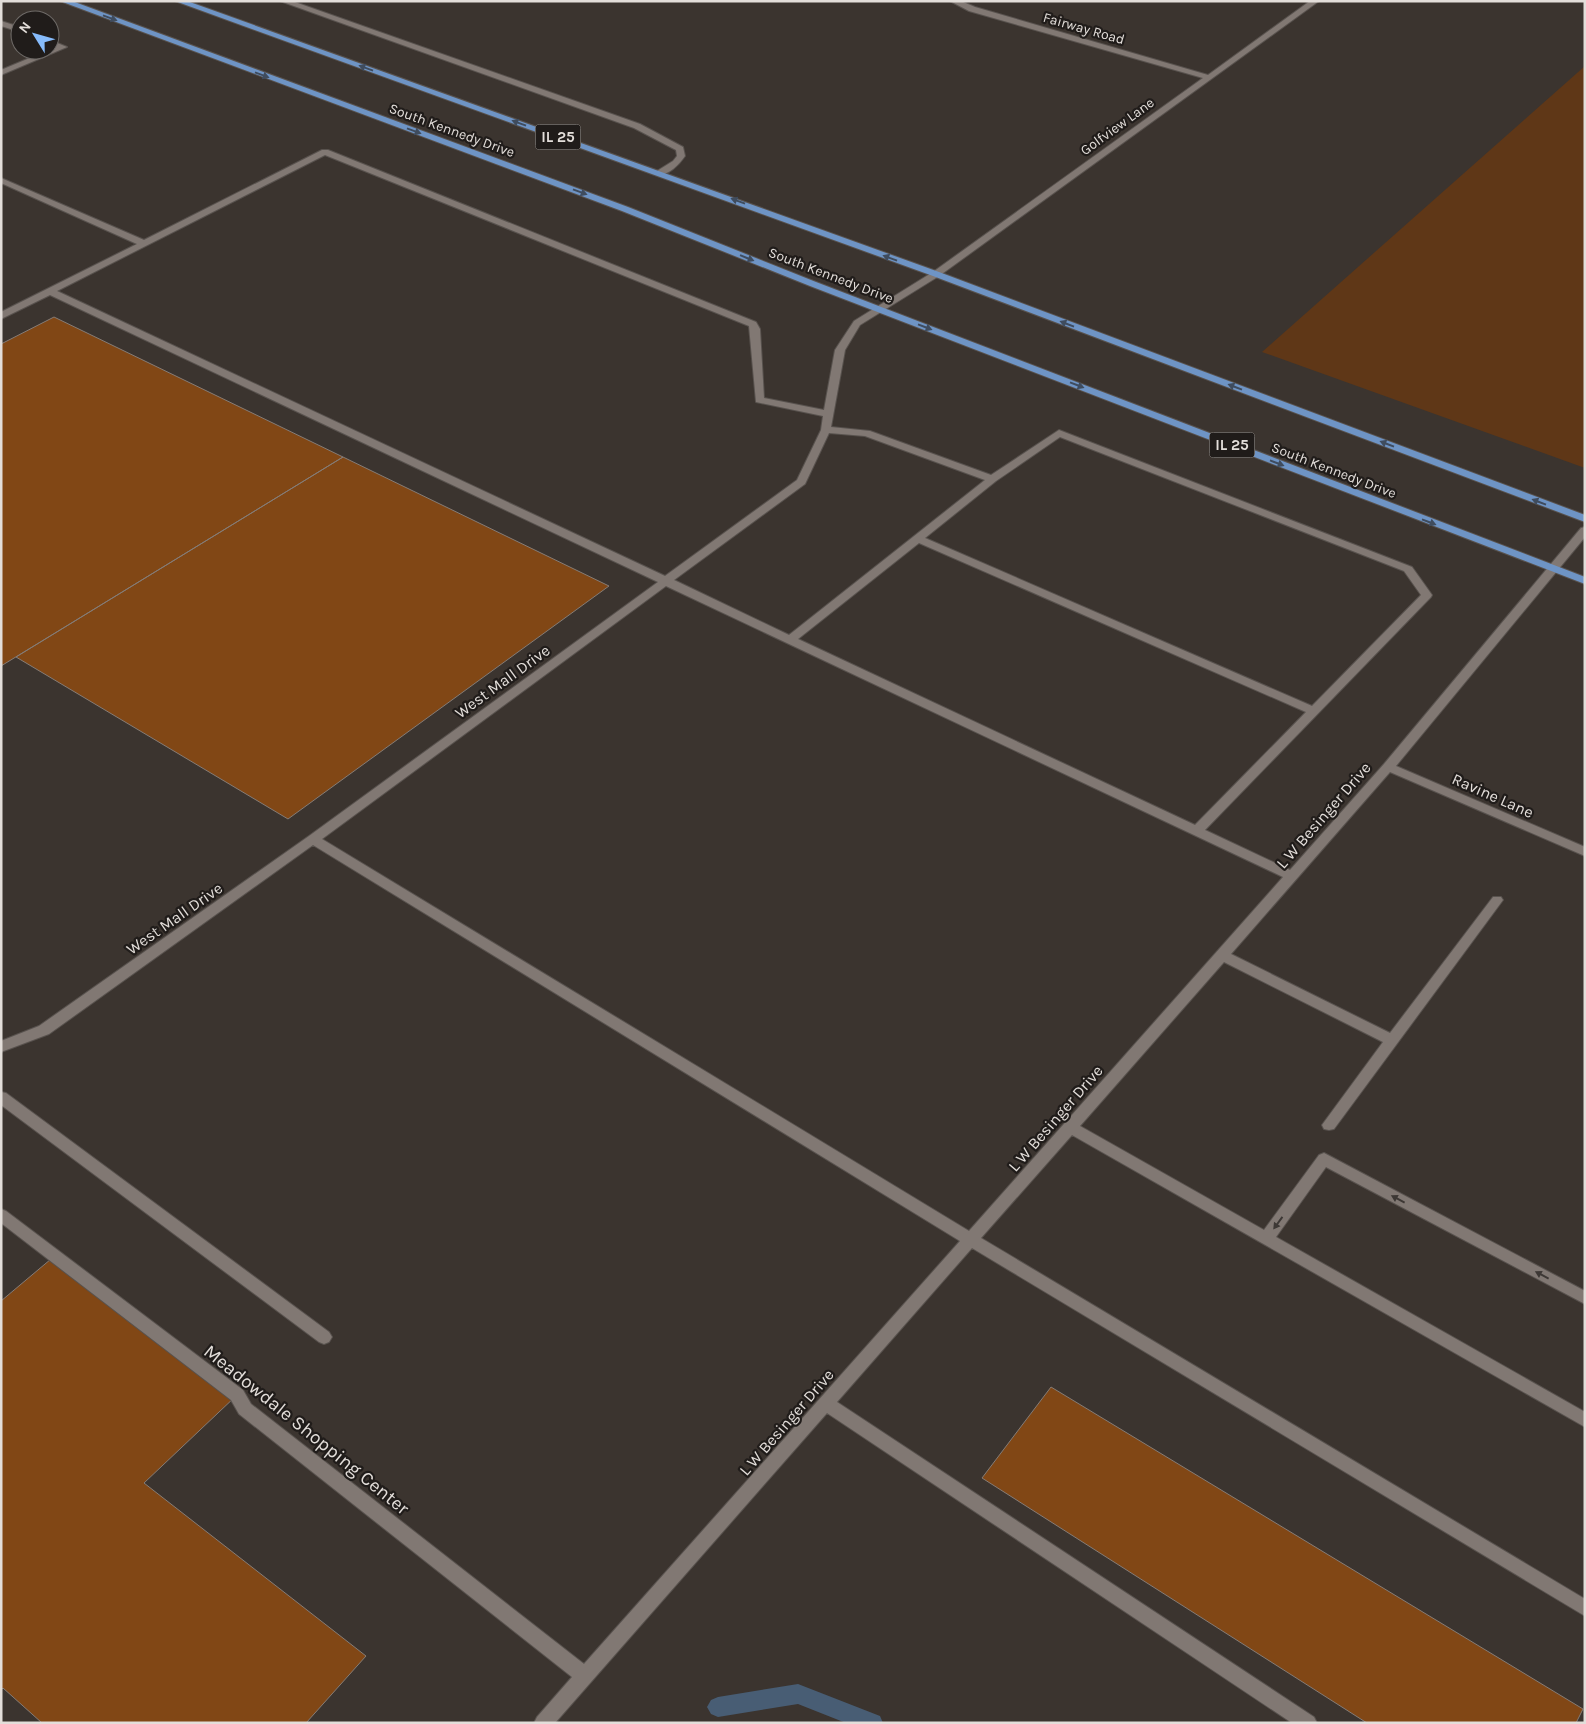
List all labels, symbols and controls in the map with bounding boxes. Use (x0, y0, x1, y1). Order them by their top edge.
street label: Fairway Road (1041, 9, 1127, 48)
north arrow (10, 10, 60, 60)
one-way arrow (102, 15, 117, 22)
text: N (15, 18, 35, 37)
one-way arrow (358, 64, 373, 72)
one-way arrow (255, 71, 270, 79)
street label: Golfview Lane (1077, 94, 1158, 159)
street label: South Kennedy Drive (387, 100, 517, 161)
one-way arrow (511, 119, 526, 127)
road number: IL 25 (536, 124, 580, 150)
one-way arrow (407, 127, 422, 135)
one-way arrow (572, 189, 587, 196)
one-way arrow (730, 197, 745, 205)
street label: South Kennedy Drive (766, 244, 896, 307)
one-way arrow (740, 254, 755, 262)
one-way arrow (882, 254, 897, 262)
one-way arrow (1059, 319, 1074, 327)
one-way arrow (918, 323, 933, 331)
one-way arrow (1070, 381, 1085, 389)
one-way arrow (1227, 383, 1242, 391)
road number: IL 25 (1210, 432, 1254, 458)
street label: South Kennedy Drive (1269, 439, 1399, 502)
one-way arrow (1379, 440, 1394, 448)
one-way arrow (1270, 460, 1285, 467)
one-way arrow (1532, 497, 1546, 505)
one-way arrow (1422, 518, 1436, 526)
street label: West Mall Drive (451, 641, 553, 722)
street label: L W Besinger Drive (1272, 758, 1375, 872)
street label: Ravine Lane (1449, 769, 1537, 822)
street label: West Mall Drive (123, 878, 226, 959)
street label: L W Besinger Drive (1004, 1061, 1107, 1175)
one-way arrow (1391, 1194, 1405, 1203)
one-way arrow (1273, 1216, 1283, 1230)
one-way arrow (1534, 1271, 1549, 1279)
street label: Meadowdale Shopping Center (199, 1340, 413, 1519)
street label: L W Besinger Drive (735, 1365, 838, 1479)

